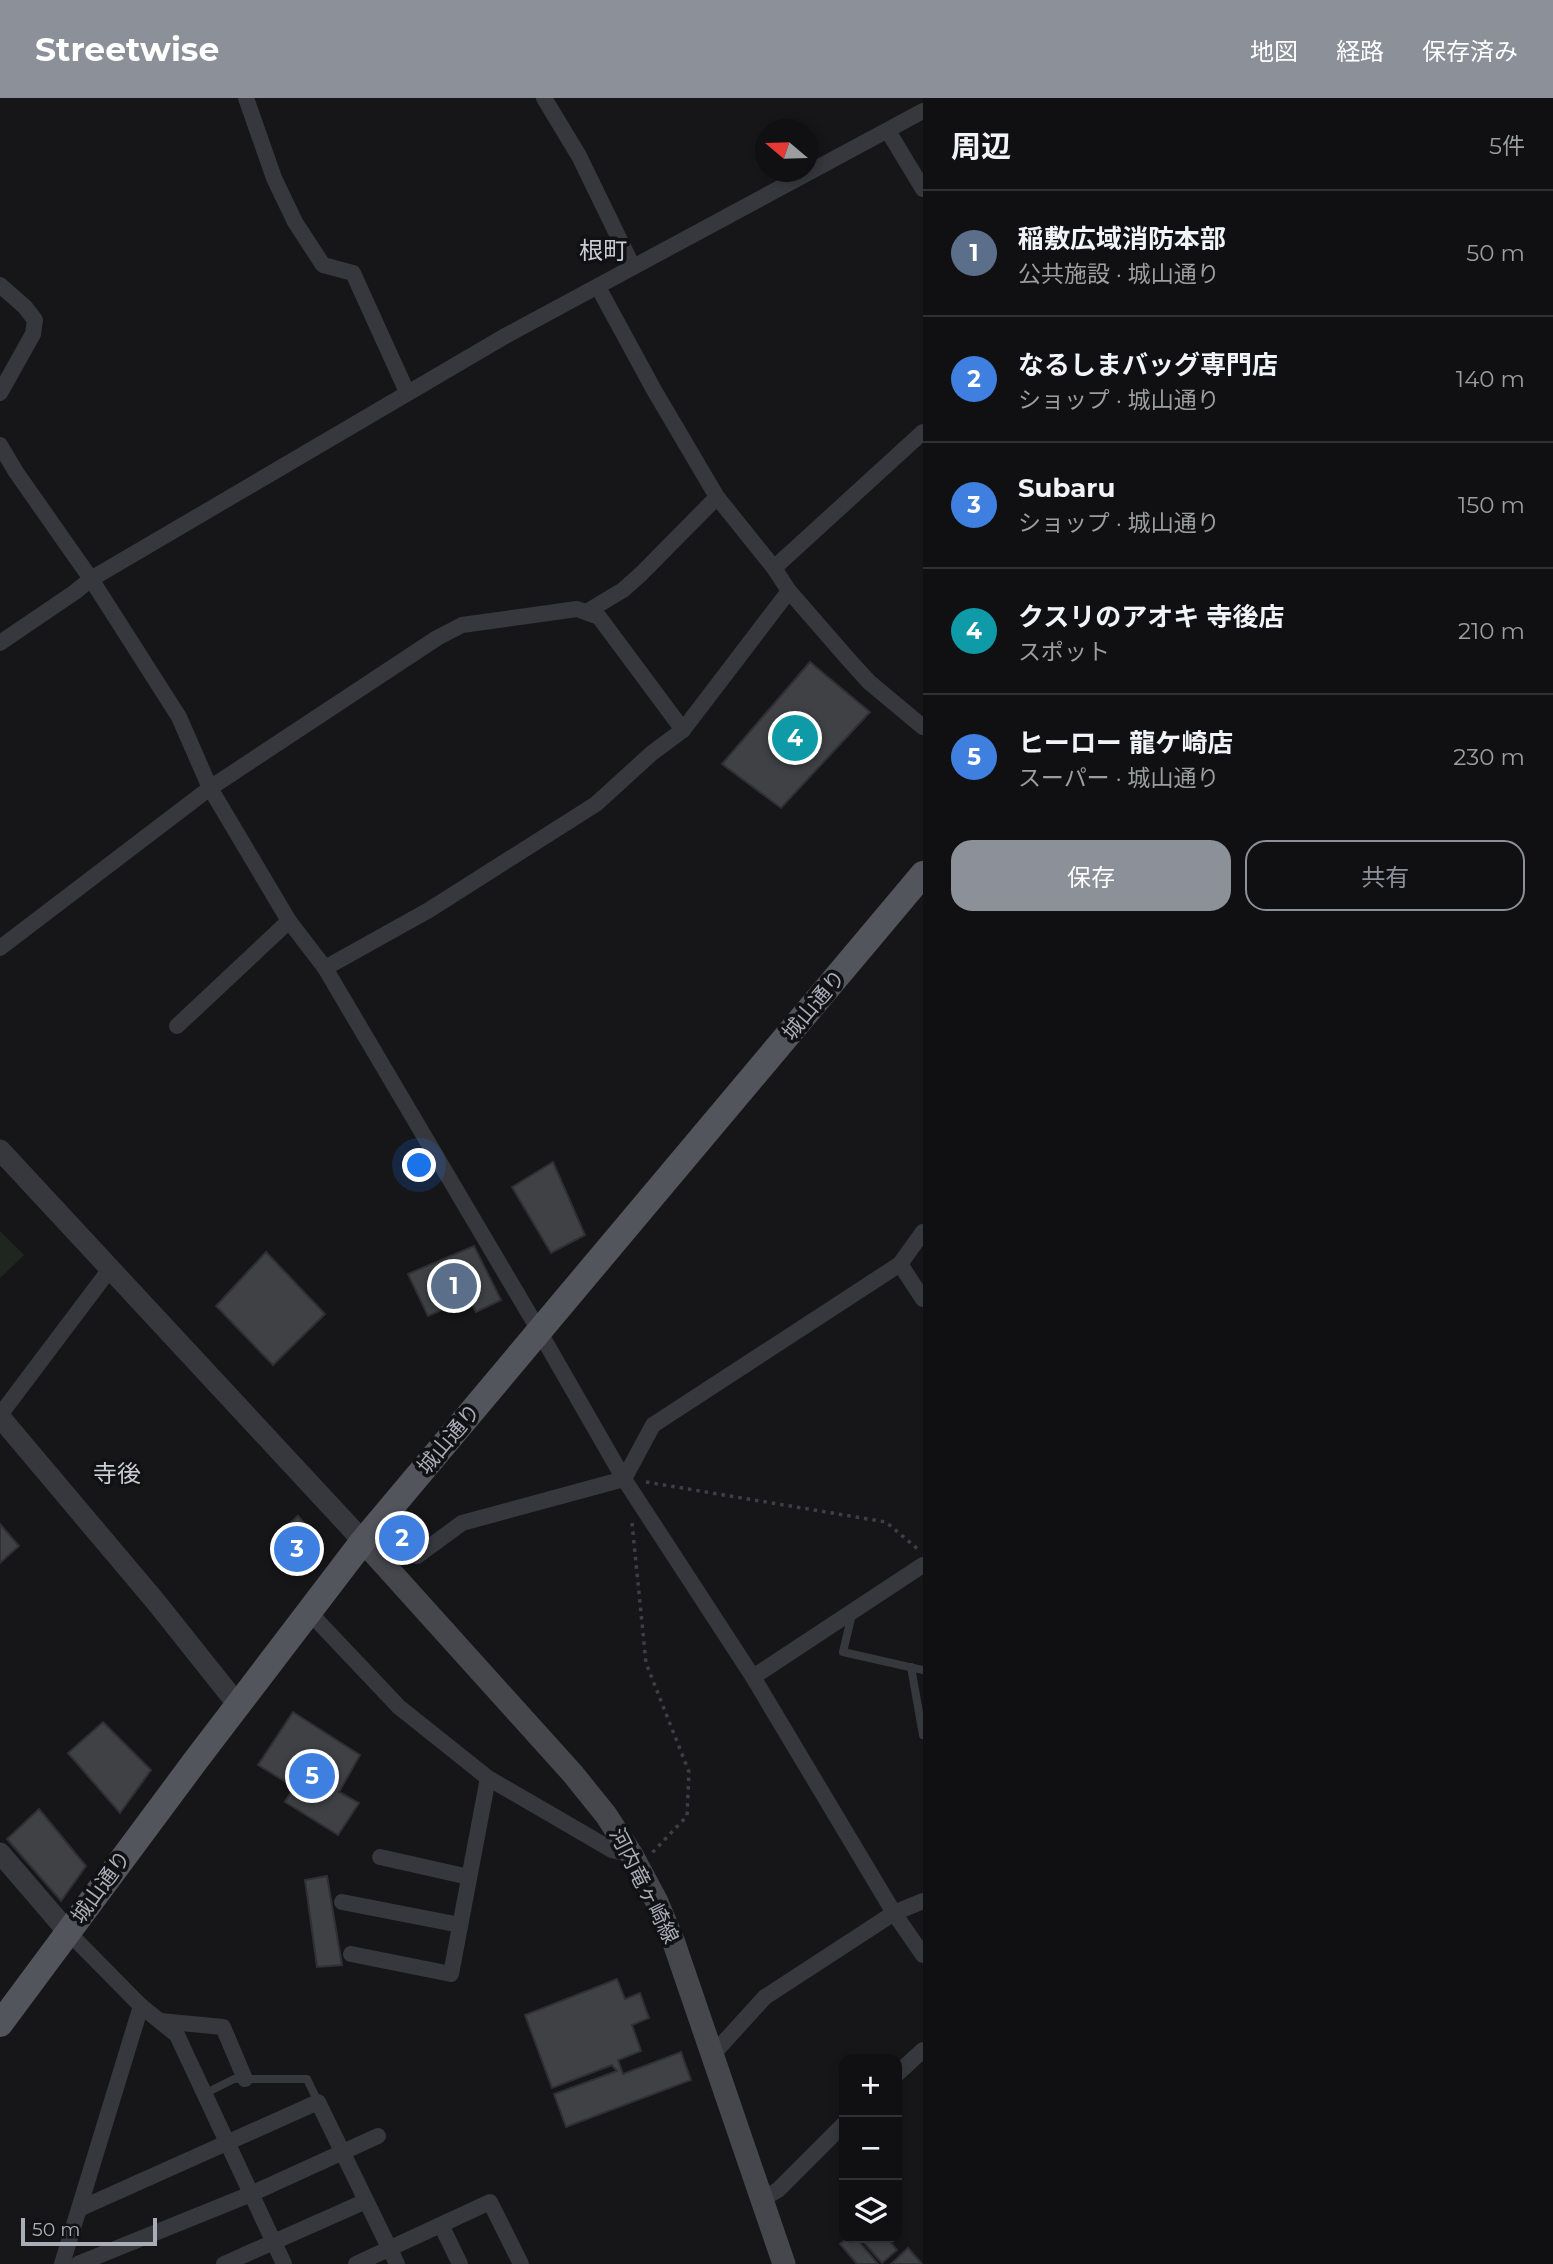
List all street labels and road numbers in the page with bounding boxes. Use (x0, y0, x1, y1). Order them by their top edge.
street label: 城山通り (777, 964, 850, 1045)
street label: 城山通り (412, 1398, 485, 1479)
street label: 河内竜ヶ崎線 (605, 1824, 684, 1948)
street label: 城山通り (66, 1845, 135, 1928)

